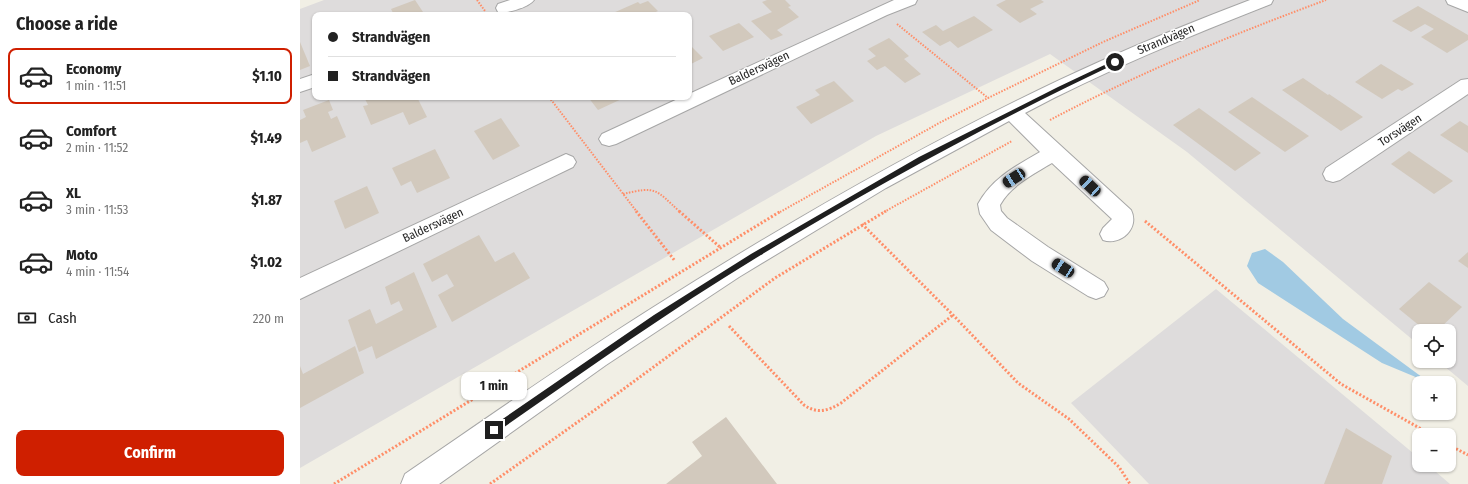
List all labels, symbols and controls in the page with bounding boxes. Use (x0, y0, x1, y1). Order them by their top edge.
text: Choose a ride (16, 13, 118, 35)
street label: Strandvägen (1135, 21, 1197, 57)
text: Strandvägen (352, 28, 430, 46)
street label: Baldersvägen (726, 48, 792, 88)
route start (1106, 53, 1124, 71)
icon: car (18, 58, 54, 94)
text: Economy (66, 60, 121, 78)
text: $1.10 (252, 67, 282, 85)
text: Strandvägen (352, 67, 430, 85)
text: 1 min · 11:51 (66, 78, 126, 93)
street label: Torsvägen (1376, 111, 1424, 149)
icon: car (18, 120, 54, 156)
text: Comfort (66, 122, 117, 140)
text: $1.49 (250, 129, 282, 147)
text: 2 min · 11:52 (66, 140, 128, 155)
car (1001, 166, 1027, 190)
car (1077, 173, 1103, 199)
icon: car (18, 182, 54, 218)
text: XL (66, 184, 81, 202)
text: $1.87 (251, 191, 282, 209)
text: 3 min · 11:53 (66, 202, 128, 217)
street label: Baldersvägen (400, 205, 466, 245)
icon: car (18, 244, 54, 280)
text: Moto (66, 246, 98, 264)
text: $1.02 (250, 253, 282, 271)
car (1050, 256, 1076, 280)
text: 4 min · 11:54 (66, 264, 129, 279)
icon: cash (16, 307, 38, 329)
text: Cash (48, 309, 77, 327)
text: 220 m (253, 311, 284, 326)
map controls (1412, 324, 1456, 472)
button: locate (1412, 324, 1456, 368)
callout: 1 min (461, 372, 527, 400)
button: + (1412, 376, 1456, 420)
text: 1 min (480, 378, 508, 393)
route end (485, 421, 503, 439)
button: − (1412, 428, 1456, 472)
button: Confirm (16, 430, 284, 476)

